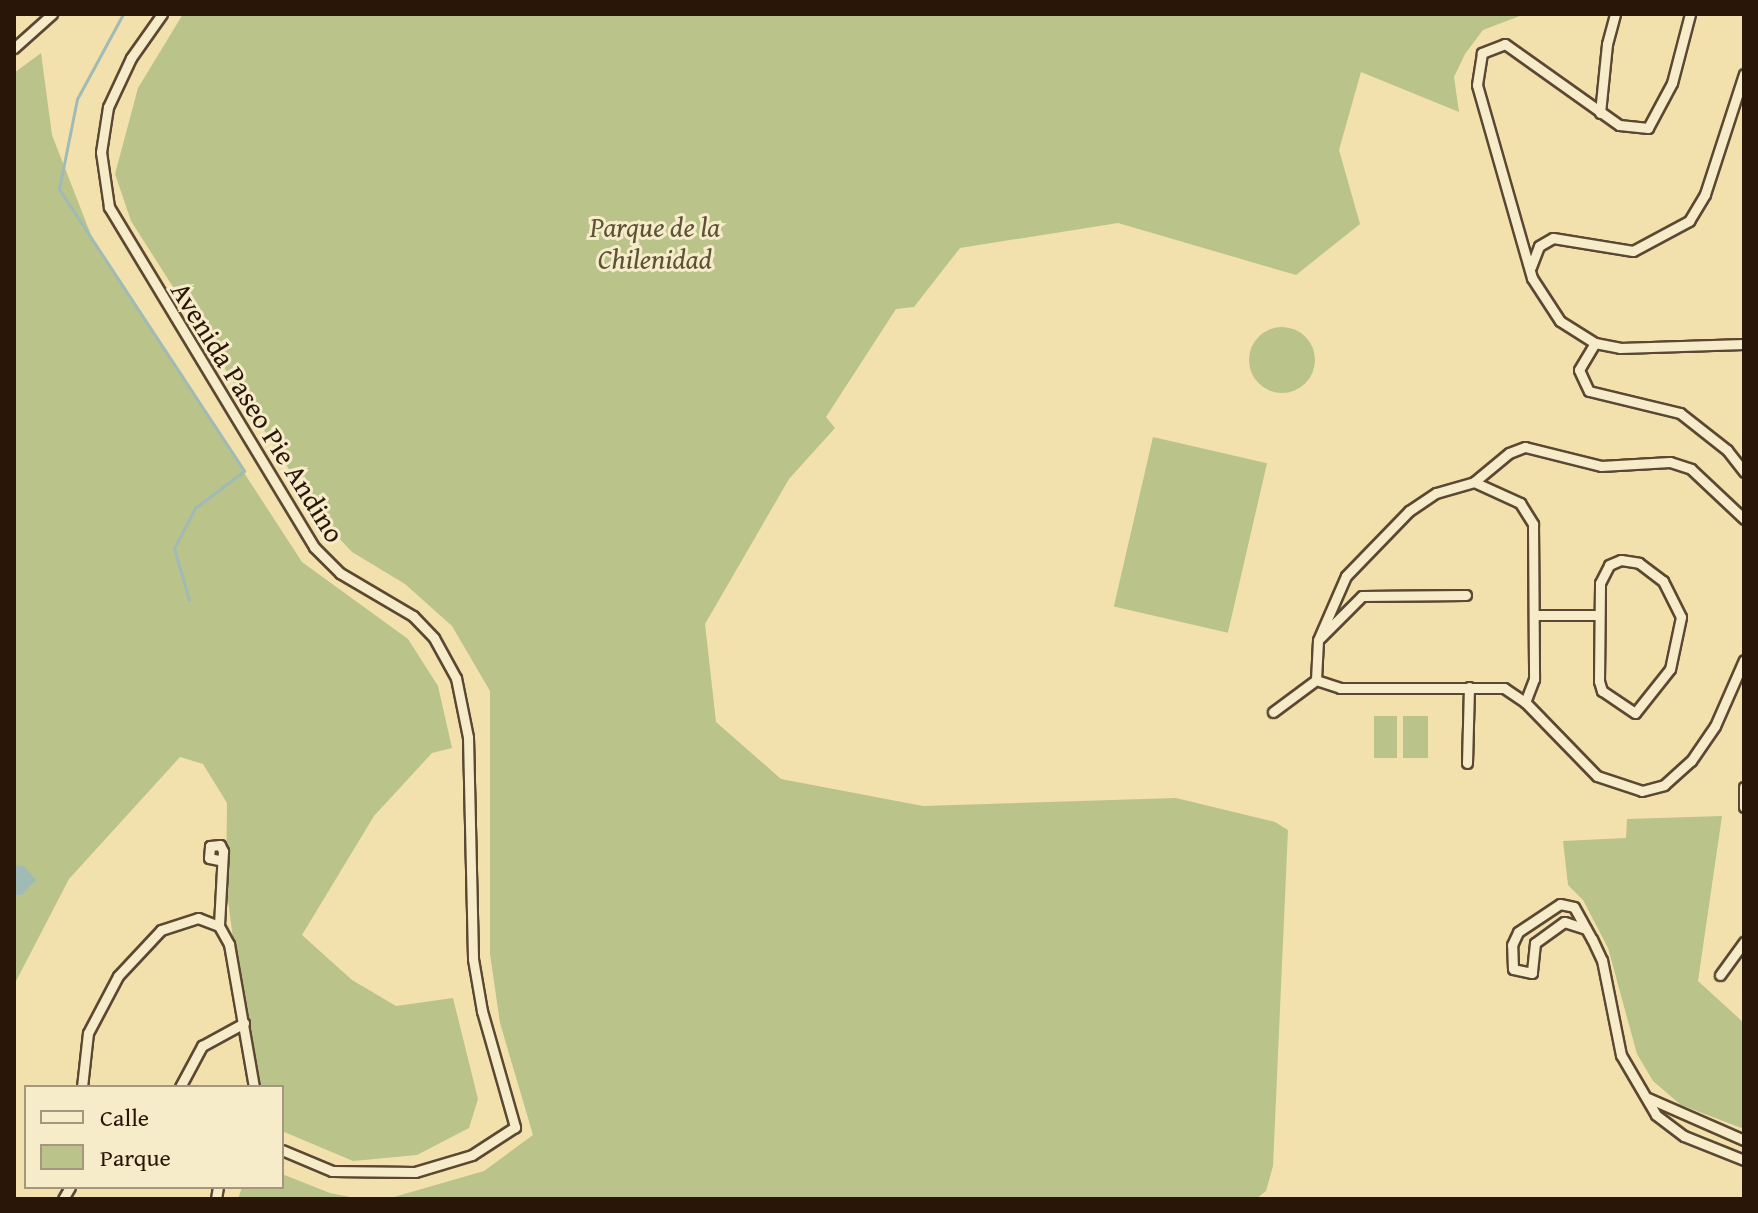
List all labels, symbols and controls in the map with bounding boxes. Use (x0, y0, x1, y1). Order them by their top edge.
park label: Parque de la Chilenidad (590, 210, 720, 276)
street label: Avenida Paseo Pie Andino (164, 276, 352, 548)
legend (24, 1085, 284, 1189)
text: Calle (100, 1100, 149, 1135)
text: Parque (100, 1140, 171, 1175)

